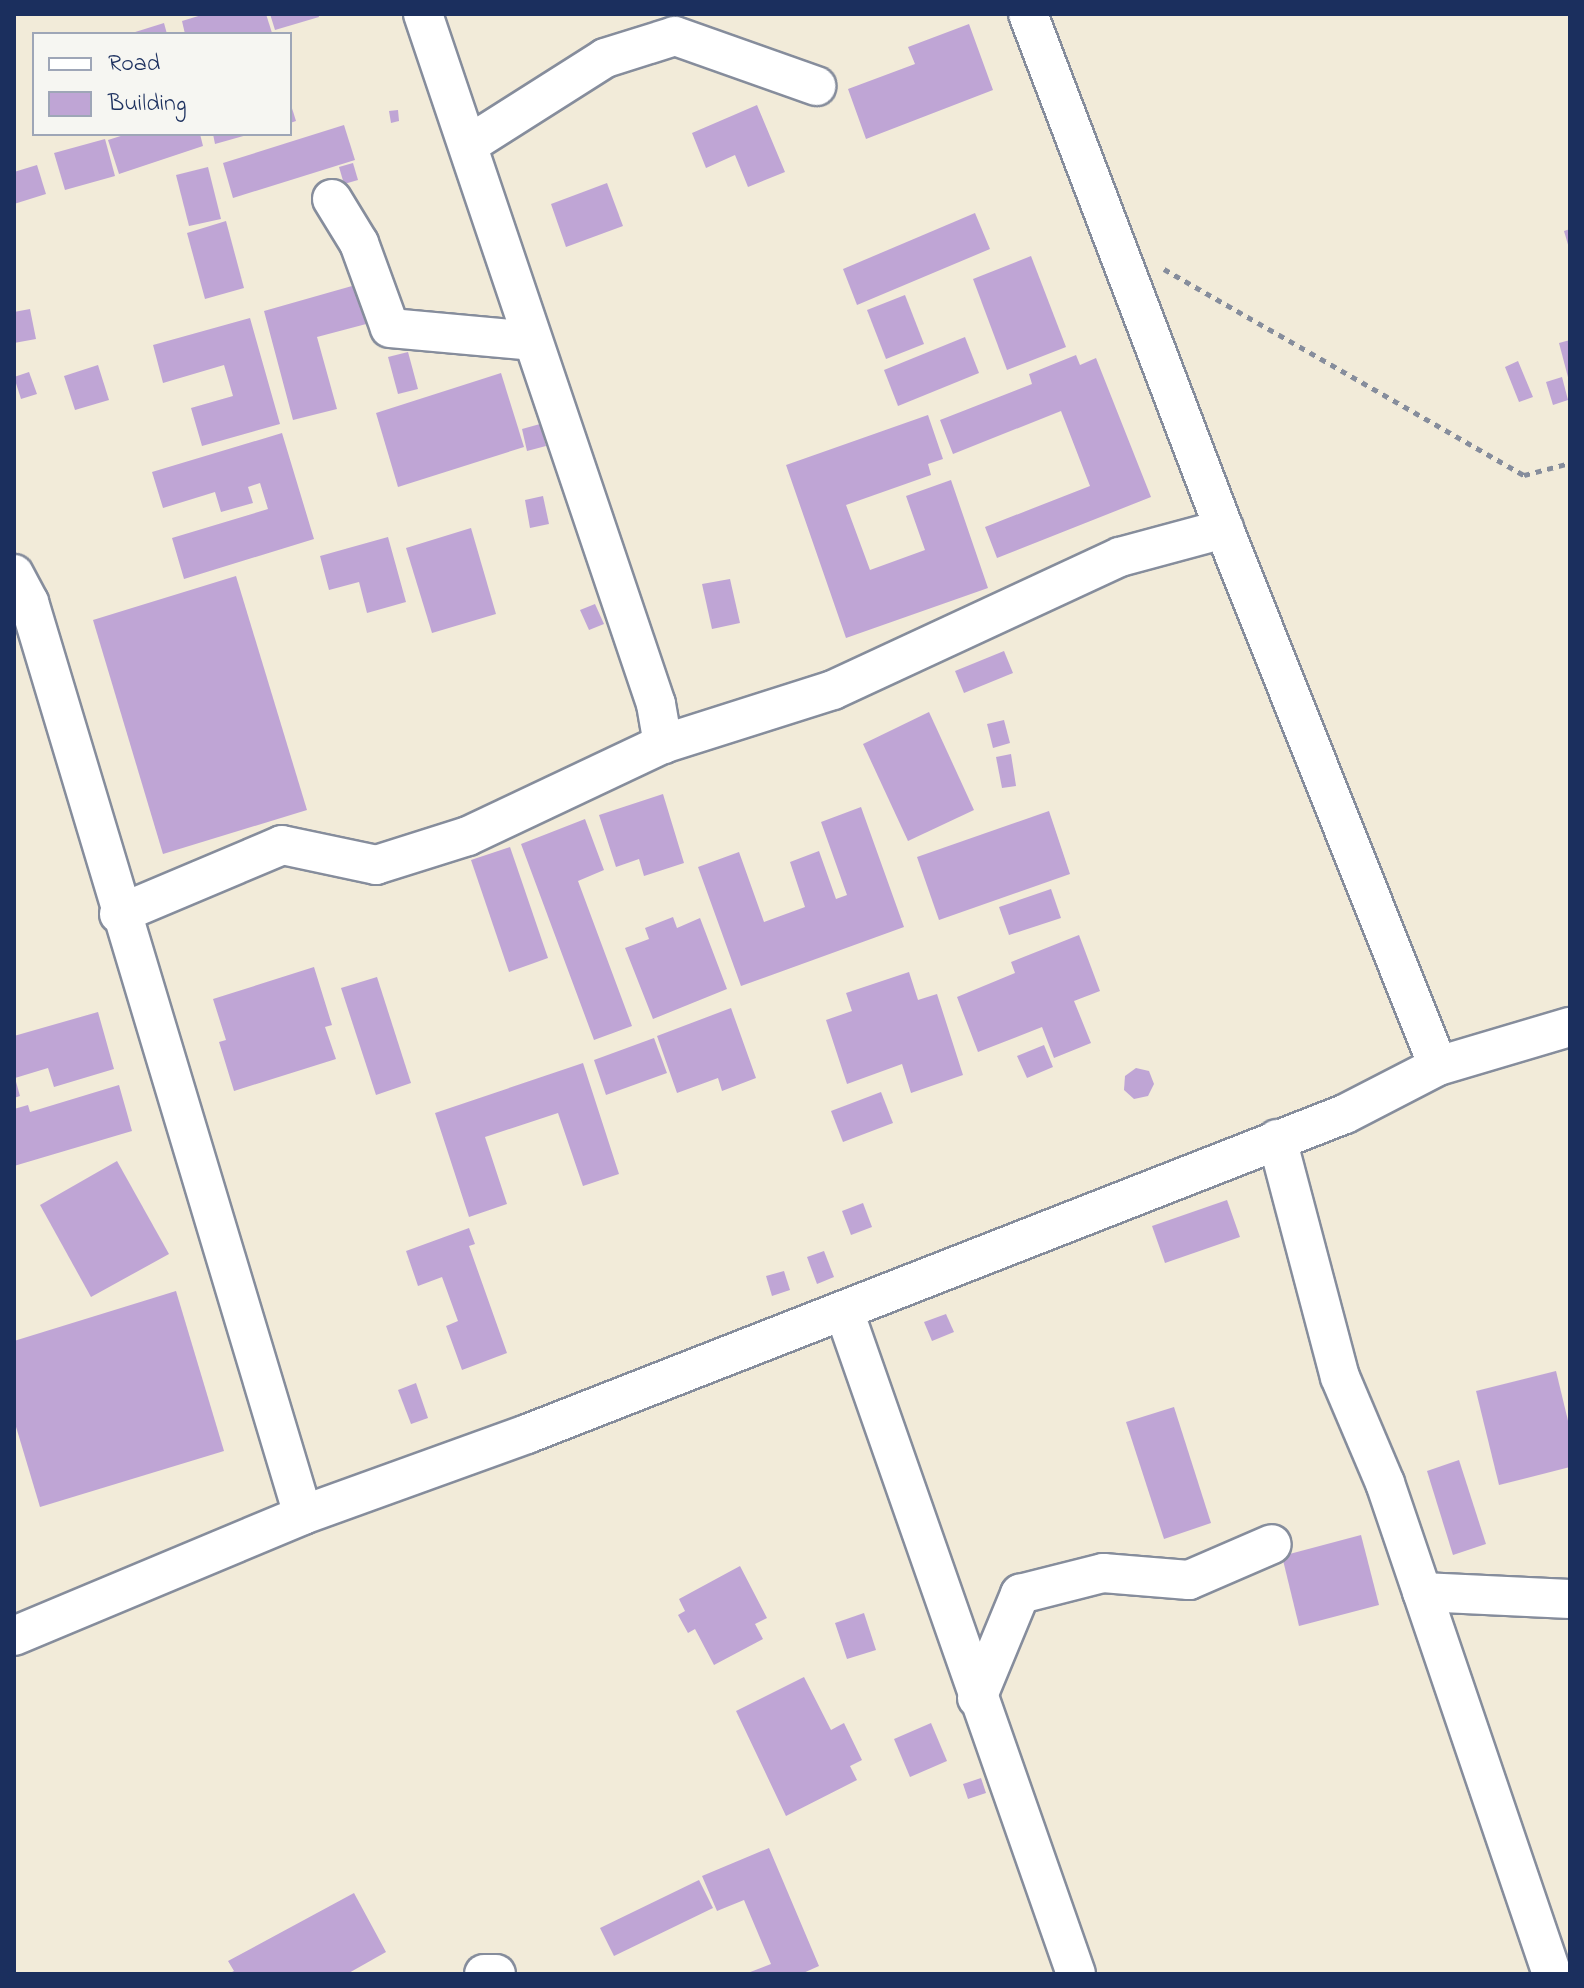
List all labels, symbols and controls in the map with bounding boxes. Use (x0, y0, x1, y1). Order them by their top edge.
legend (32, 32, 292, 136)
text: Road (108, 47, 160, 82)
text: Building (108, 87, 187, 122)

